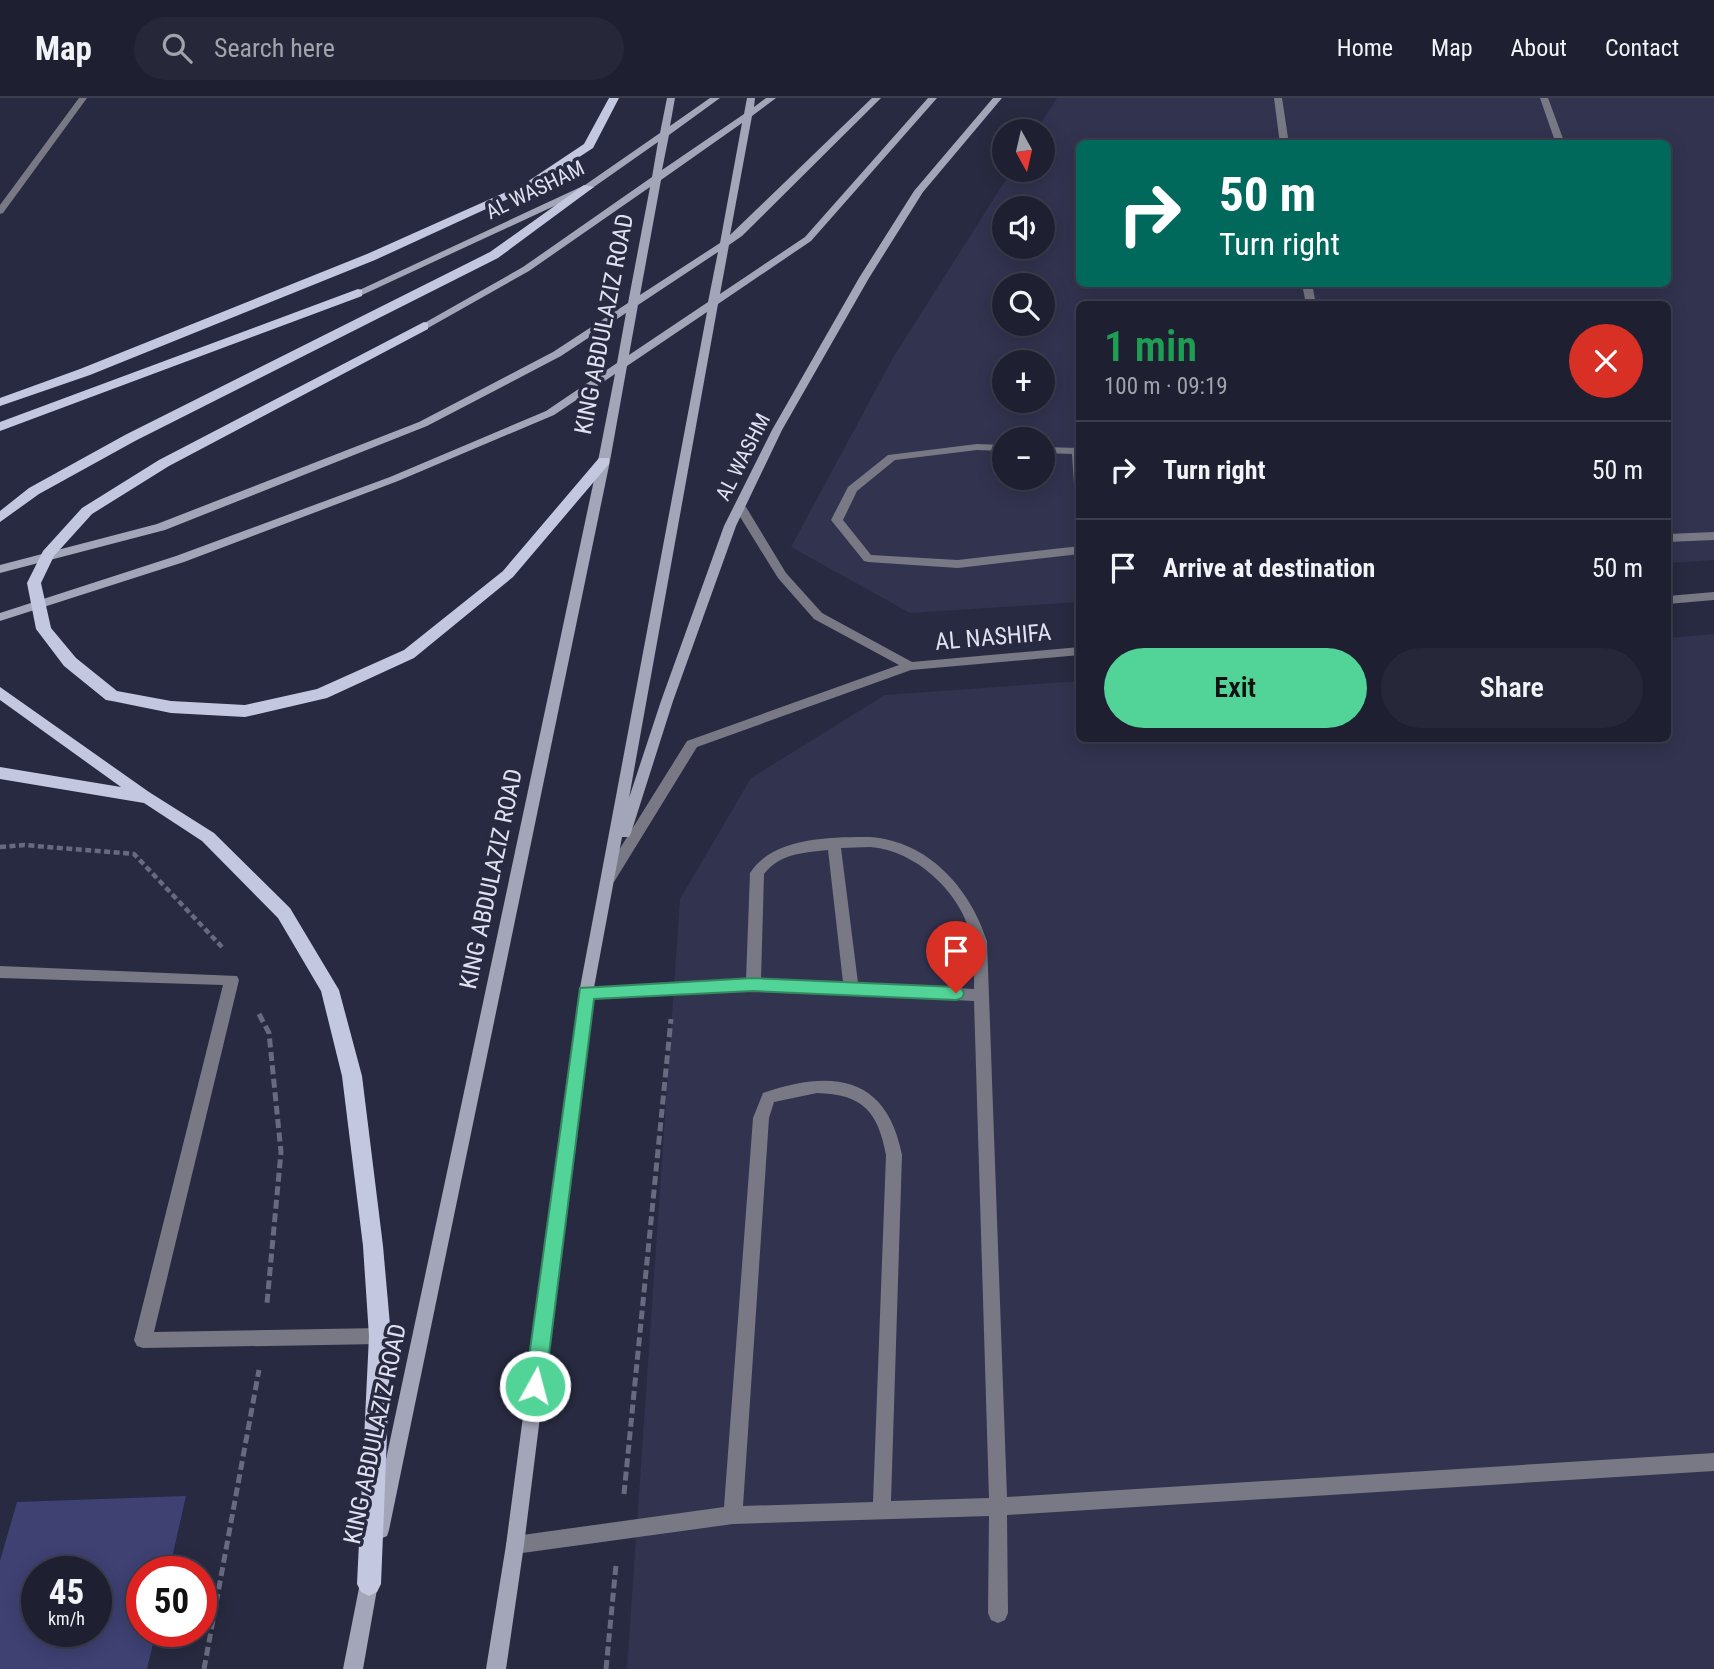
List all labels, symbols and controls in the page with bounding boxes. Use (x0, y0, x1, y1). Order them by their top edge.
search box (134, 17, 624, 80)
text: Map (35, 29, 92, 68)
icon: search (158, 29, 196, 67)
text: Search here (214, 33, 335, 63)
text: Home (1337, 34, 1393, 62)
text: Map (1431, 34, 1473, 62)
text: About (1511, 34, 1567, 62)
text: Contact (1605, 34, 1679, 62)
north arrow (992, 119, 1055, 182)
map controls (992, 119, 1055, 490)
street label: AL WASHAM (482, 156, 588, 224)
text: 50 m (1219, 166, 1316, 223)
icon: right (1104, 168, 1195, 259)
button: sound (992, 196, 1055, 259)
street label: KING ABDULAZIZ ROAD (569, 211, 639, 437)
text: Turn right (1219, 225, 1340, 263)
button: search (992, 273, 1055, 336)
text: 1 min (1104, 322, 1197, 371)
button: close (1569, 324, 1643, 398)
button: + (992, 350, 1055, 413)
text: 100 m · 09:19 (1104, 373, 1228, 400)
street label: AL WASHM (711, 410, 775, 504)
button: − (992, 427, 1055, 490)
icon: right (1104, 451, 1142, 489)
text: Turn right (1163, 455, 1265, 485)
text: 50 m (1592, 455, 1643, 485)
icon: arrive (1104, 549, 1142, 587)
text: Arrive at destination (1163, 553, 1375, 583)
text: 50 m (1592, 553, 1643, 583)
street label: AL NASHIFA (934, 618, 1052, 656)
button: Exit (1104, 648, 1367, 728)
button: Share (1381, 648, 1643, 728)
street label: KING ABDULAZIZ ROAD (454, 766, 528, 992)
pin (926, 921, 986, 993)
icon: arrive (937, 932, 975, 970)
street label: KING ABDULAZIZ ROAD (338, 1321, 412, 1547)
position arrow (498, 1349, 572, 1423)
speed limit sign: 50 (126, 1556, 217, 1647)
text: 45 (49, 1572, 84, 1613)
text: km/h (48, 1608, 85, 1629)

